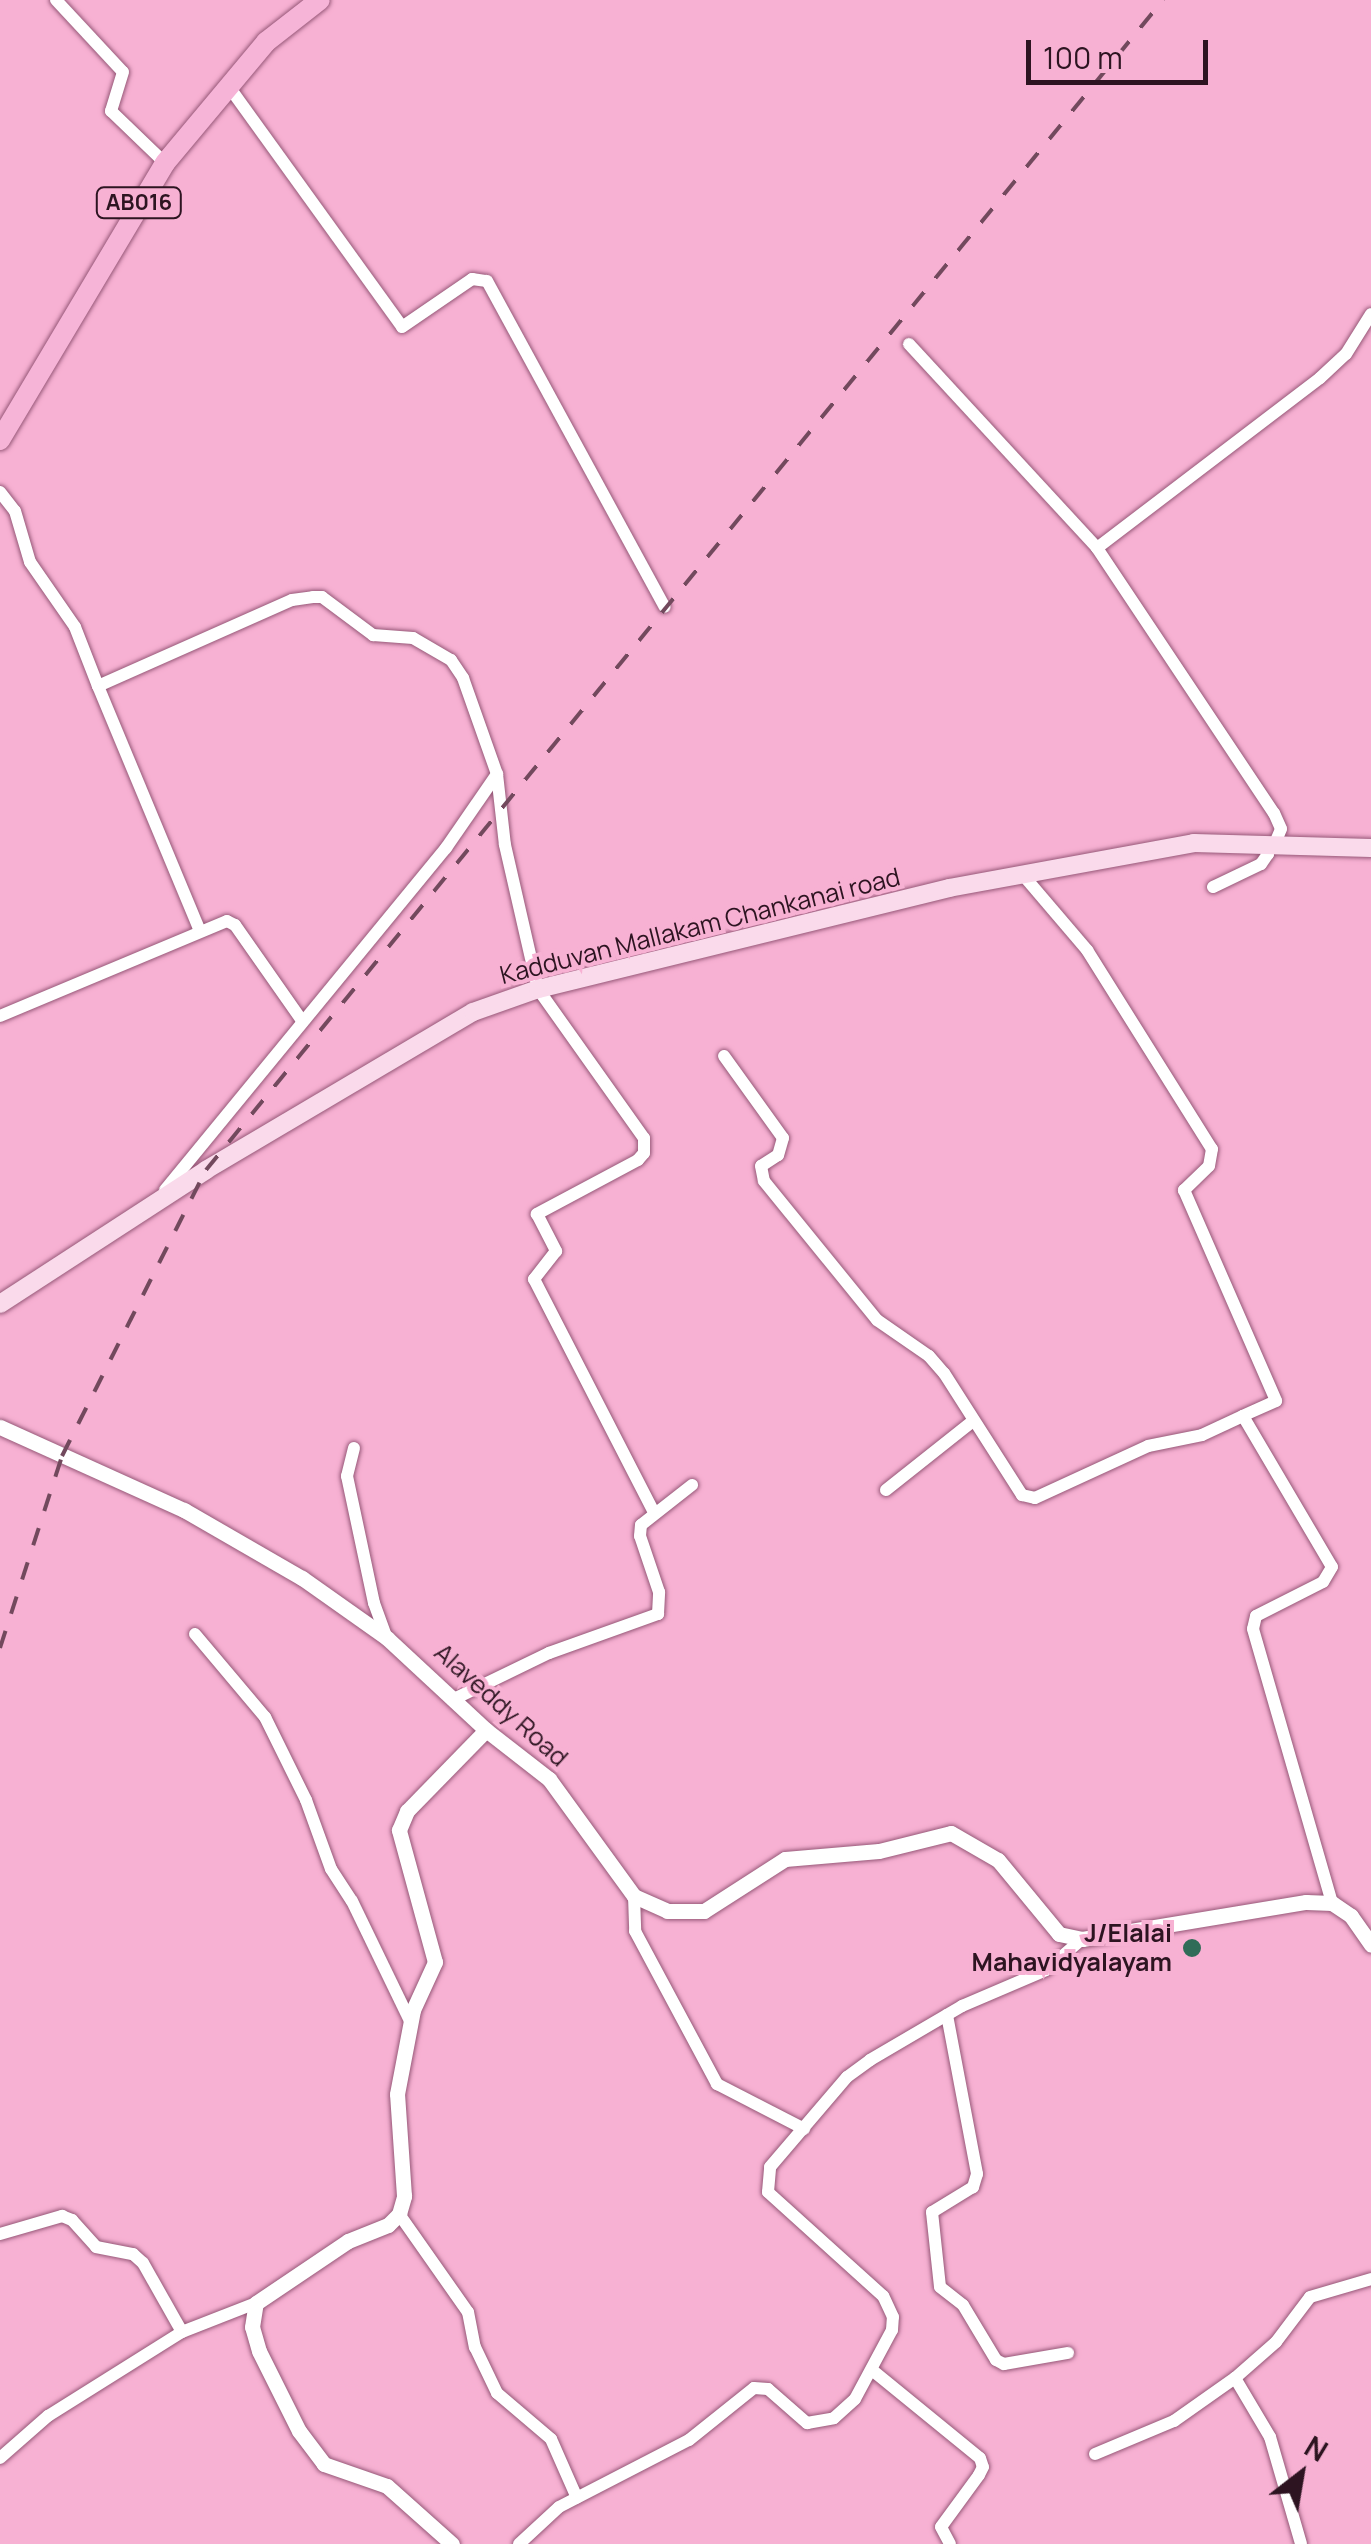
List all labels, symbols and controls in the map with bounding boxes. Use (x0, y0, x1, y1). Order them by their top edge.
scale bar (1031, 20, 1214, 82)
text: 100 m (1043, 37, 1123, 78)
road number: AB016 (94, 186, 184, 220)
street label: Kadduvan Mallakam Chankanai road (497, 862, 903, 990)
street label: Alaveddy Road (428, 1637, 574, 1773)
place label: J/Elalai Mahavidyalayam (972, 1919, 1172, 1978)
marker: J/Elalai Mahavidyalayam (1181, 1937, 1203, 1959)
north arrow (1251, 2424, 1351, 2524)
text: N (1298, 2427, 1335, 2470)

